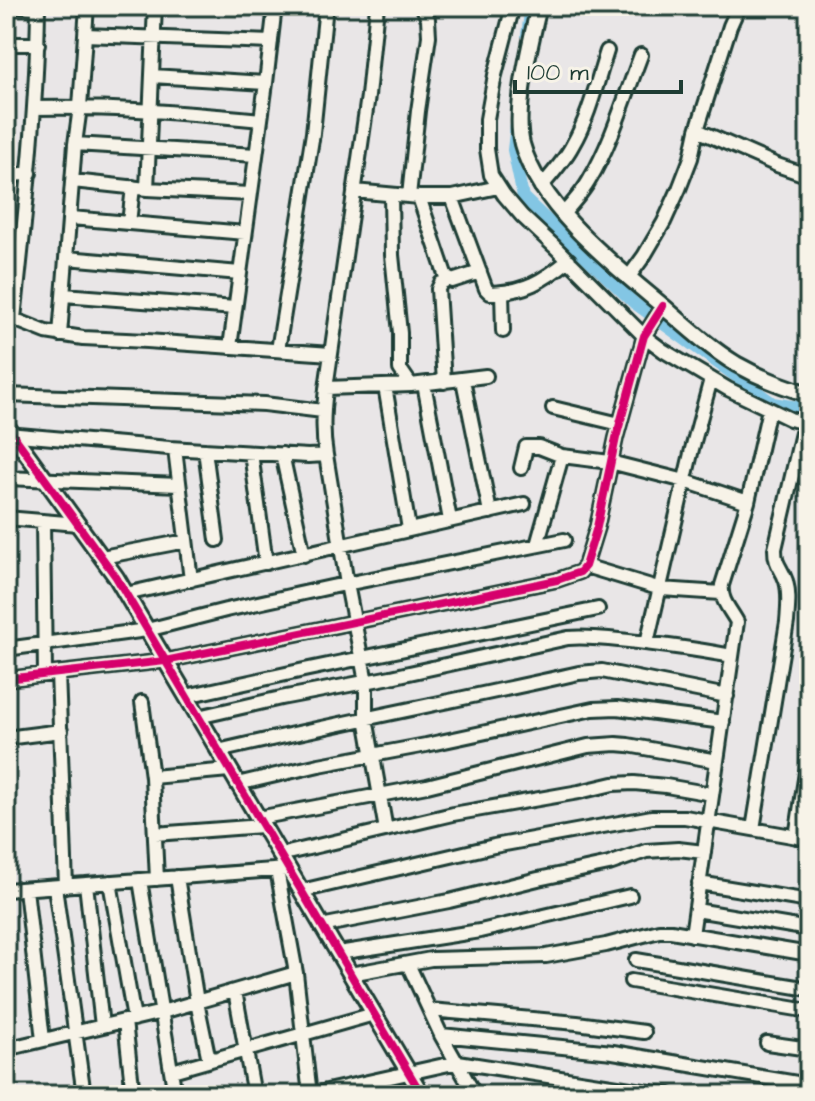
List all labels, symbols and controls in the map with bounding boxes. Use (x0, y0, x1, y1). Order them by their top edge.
scale bar (515, 44, 681, 94)
text: 100 m (527, 56, 589, 90)

